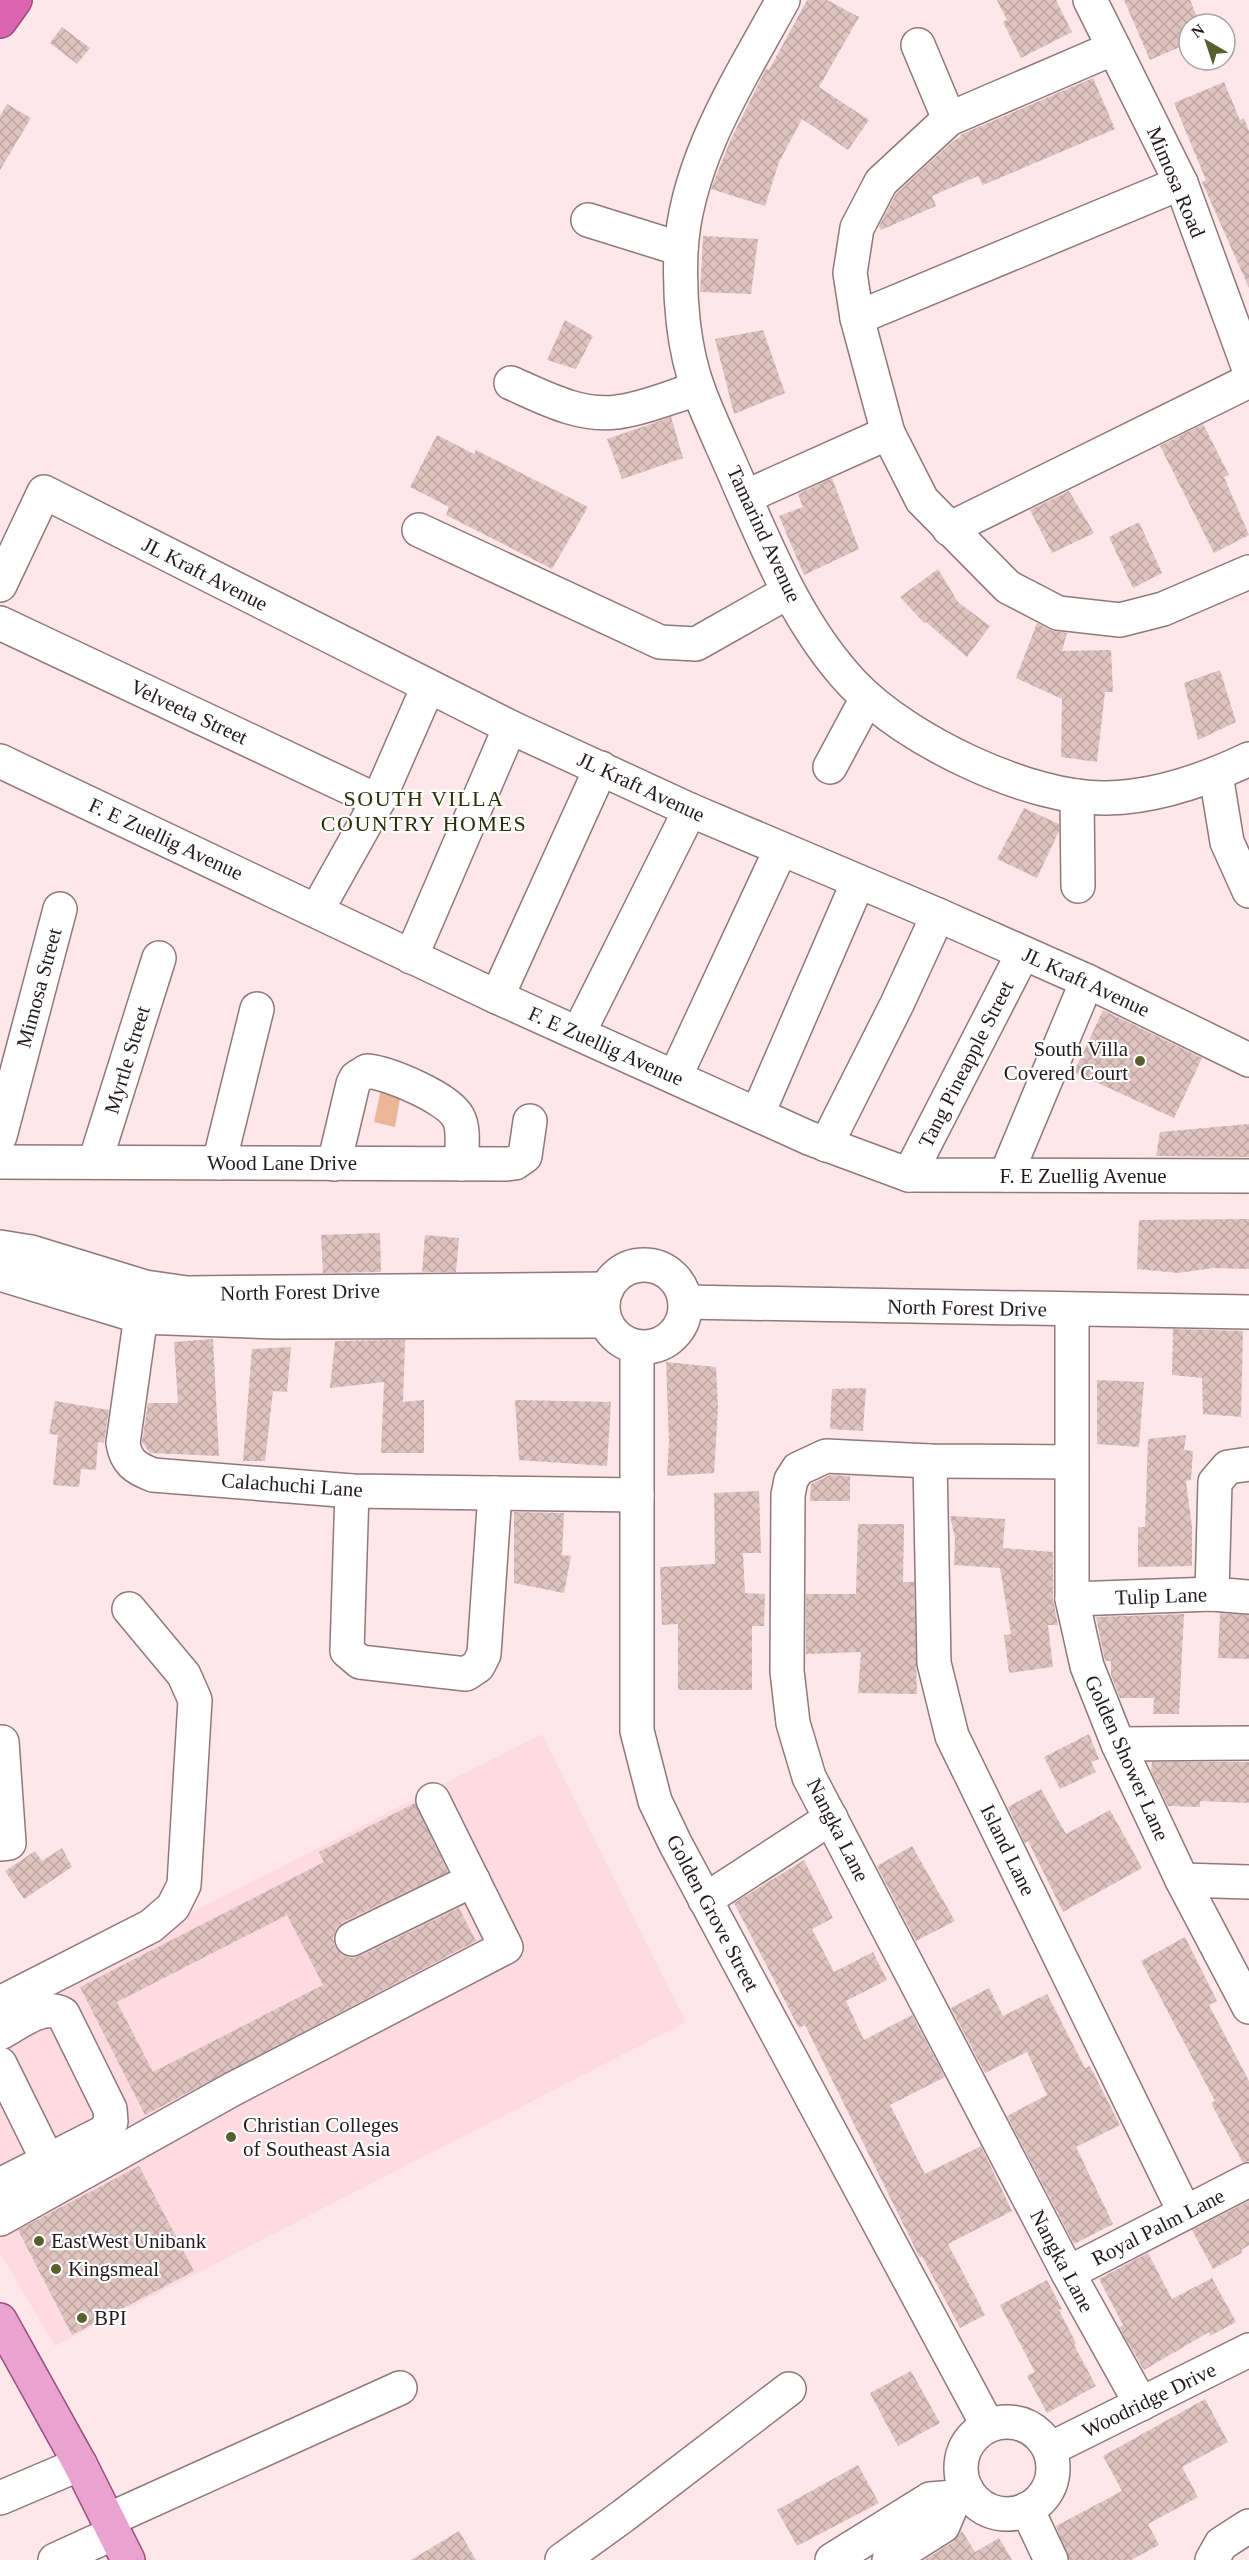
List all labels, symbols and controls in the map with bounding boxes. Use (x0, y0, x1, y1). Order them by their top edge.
north arrow (1177, 12, 1237, 72)
text: N (1188, 20, 1208, 41)
street label: Mimosa Road (1142, 123, 1210, 242)
street label: Tamarind Avenue (722, 462, 806, 606)
street label: JL Kraft Avenue (138, 532, 272, 616)
street label: Velveeta Street (127, 674, 252, 750)
street label: JL Kraft Avenue (574, 747, 708, 827)
district label: SOUTH VILLA COUNTRY HOMES (321, 786, 527, 836)
street label: F. E Zuellig Avenue (85, 793, 247, 885)
street label: Mimosa Street (11, 925, 67, 1051)
street label: JL Kraft Avenue (1019, 942, 1153, 1022)
street label: Tang Pineapple Street (914, 976, 1019, 1151)
street label: F. E Zuellig Avenue (525, 1001, 687, 1091)
street label: Myrtle Street (99, 1003, 155, 1117)
place label: South Villa Covered Court (1004, 1037, 1129, 1085)
marker: South Villa Covered Court (1133, 1054, 1147, 1068)
street label: Wood Lane Drive (207, 1151, 357, 1175)
street label: F. E Zuellig Avenue (999, 1164, 1167, 1188)
street label: North Forest Drive (220, 1279, 380, 1305)
street label: North Forest Drive (887, 1295, 1047, 1321)
street label: Calachuchi Lane (220, 1468, 364, 1502)
street label: Tulip Lane (1115, 1582, 1207, 1610)
street label: Golden Shower Lane (1080, 1672, 1174, 1844)
street label: Nangka Lane (802, 1774, 874, 1886)
street label: Island Lane (976, 1800, 1040, 1900)
street label: Golden Grove Street (662, 1831, 764, 1995)
place label: Christian Colleges of Southeast Asia (243, 2113, 399, 2161)
marker: Christian Colleges of Southeast Asia (224, 2130, 238, 2144)
street label: Royal Palm Lane (1088, 2183, 1228, 2271)
street label: Nangka Lane (1025, 2206, 1099, 2316)
place label: EastWest Unibank (51, 2229, 207, 2253)
marker: EastWest Unibank (32, 2234, 46, 2248)
place label: Kingsmeal (68, 2257, 159, 2281)
marker: Kingsmeal (49, 2262, 63, 2276)
place label: BPI (94, 2306, 127, 2330)
marker: BPI (75, 2311, 89, 2325)
street label: Woodridge Drive (1078, 2357, 1220, 2443)

